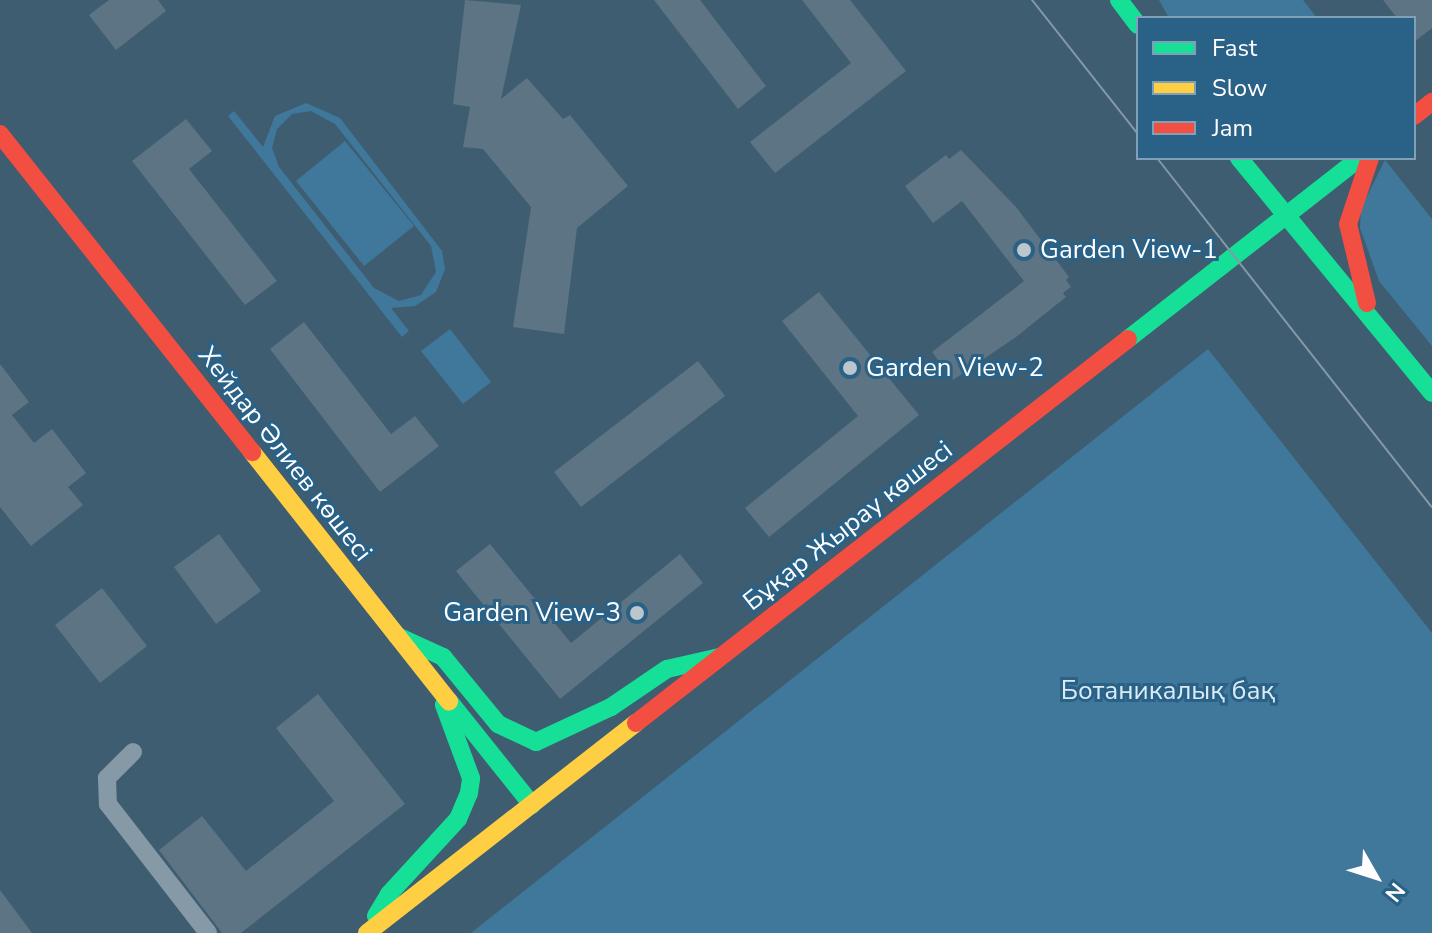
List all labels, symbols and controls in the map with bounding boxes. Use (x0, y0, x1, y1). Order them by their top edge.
legend (1136, 16, 1416, 160)
text: Fast (1212, 32, 1257, 64)
text: Slow (1212, 72, 1267, 104)
text: Jam (1212, 112, 1253, 144)
place label: Garden View-1 (1040, 234, 1218, 266)
marker: Garden View-1 (1015, 241, 1033, 259)
street label: Хейдар Әлиев көшесі (191, 340, 379, 568)
place label: Garden View-2 (866, 352, 1044, 384)
marker: Garden View-2 (841, 359, 859, 377)
street label: Бұқар Жырау көшесі (737, 435, 959, 617)
place label: Garden View-3 (443, 597, 621, 629)
marker: Garden View-3 (628, 604, 646, 622)
park label: Ботаникалық бақ (1061, 675, 1275, 707)
north arrow (1336, 837, 1416, 917)
text: N (1378, 876, 1411, 908)

